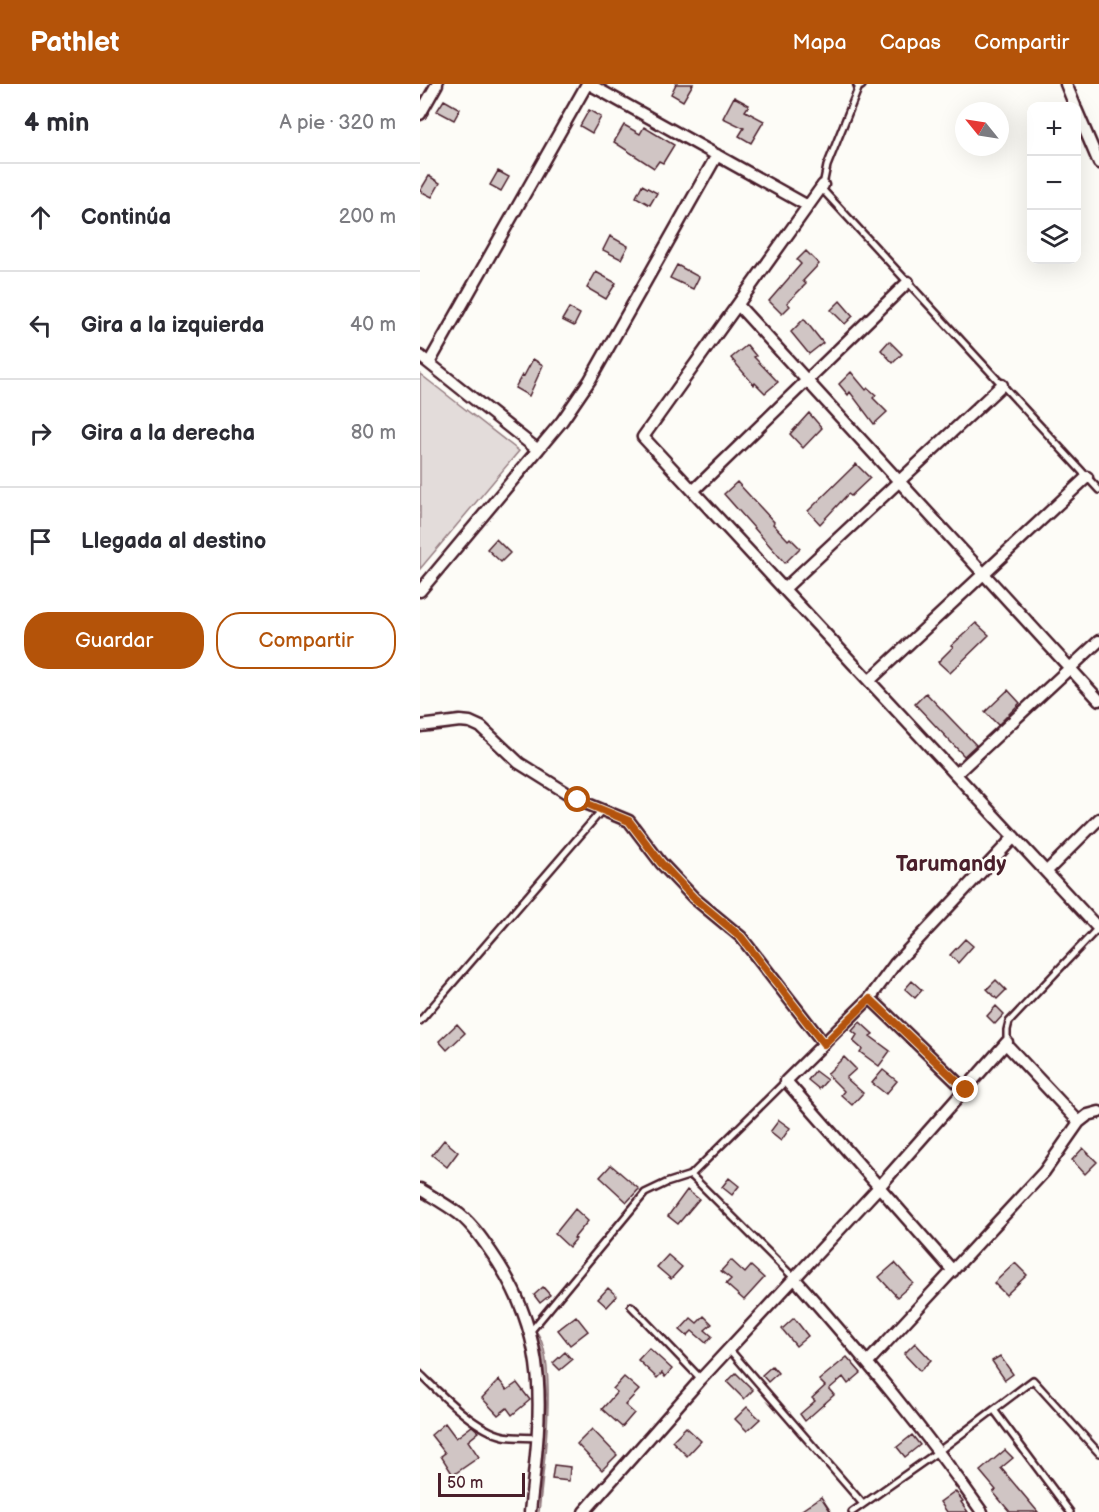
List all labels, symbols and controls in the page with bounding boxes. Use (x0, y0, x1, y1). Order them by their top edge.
text: Pathlet (30, 26, 119, 59)
text: Mapa (793, 30, 847, 55)
text: Capas (880, 30, 941, 55)
text: Compartir (974, 30, 1069, 55)
north arrow (955, 102, 1009, 156)
map controls (1027, 102, 1081, 264)
button: + (1027, 102, 1081, 156)
text: 4 min (24, 108, 89, 139)
text: A pie · 320 m (279, 111, 396, 135)
button: − (1027, 156, 1081, 210)
icon: ahead (24, 201, 57, 234)
text: Continúa (81, 204, 171, 231)
text: 200 m (339, 205, 396, 229)
button: layers (1027, 210, 1081, 264)
icon: left (24, 309, 57, 342)
text: Gira a la izquierda (81, 312, 265, 339)
text: 40 m (350, 313, 396, 337)
icon: right (24, 417, 57, 450)
text: Gira a la derecha (81, 420, 255, 447)
text: 80 m (351, 421, 396, 445)
icon: arrive (24, 525, 57, 558)
text: Llegada al destino (81, 528, 266, 555)
button: Guardar (24, 612, 204, 669)
button: Compartir (216, 612, 396, 669)
route start (564, 786, 590, 812)
district label: Tarumandy (896, 851, 1006, 878)
route end (952, 1076, 978, 1102)
scale bar (438, 1470, 525, 1498)
text: 50 m (447, 1474, 483, 1493)

